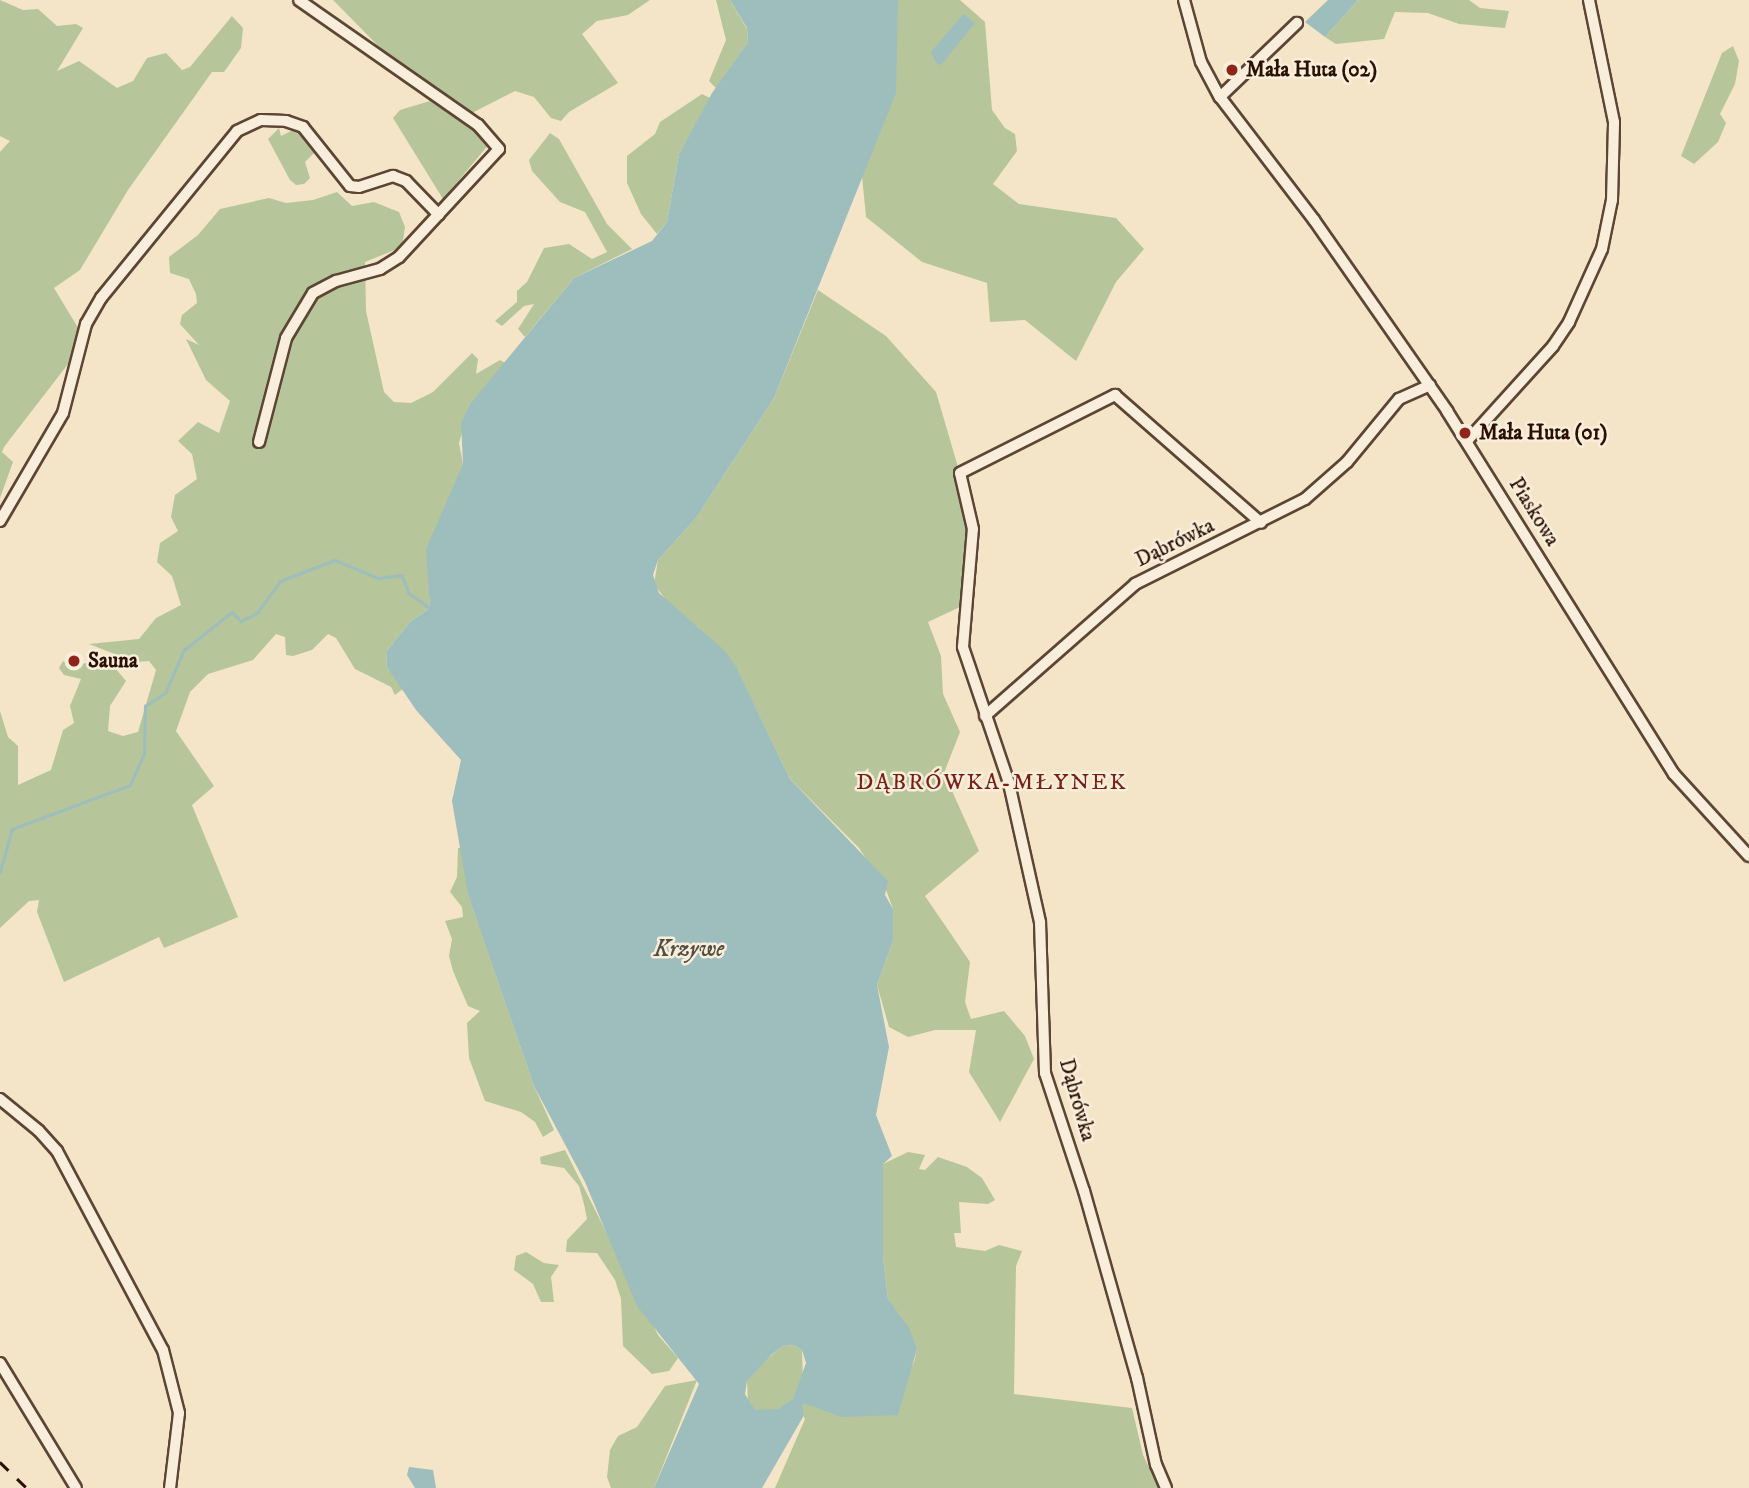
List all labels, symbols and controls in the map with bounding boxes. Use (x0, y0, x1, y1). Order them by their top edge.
place label: Mała Huta (02) (1246, 57, 1377, 83)
marker: Mała Huta (02) (1224, 62, 1240, 78)
place label: Mała Huta (01) (1479, 420, 1607, 446)
marker: Mała Huta (01) (1457, 425, 1473, 441)
street label: Piaskowa (1503, 473, 1565, 551)
street label: Dąbrówka (1131, 513, 1219, 573)
place label: Sauna (88, 648, 138, 674)
marker: Sauna (66, 653, 82, 669)
district label: DĄBRÓWKA-MŁYNEK (858, 769, 1126, 797)
water label: Krzywe (654, 936, 724, 964)
street label: Dąbrówka (1053, 1056, 1101, 1144)

